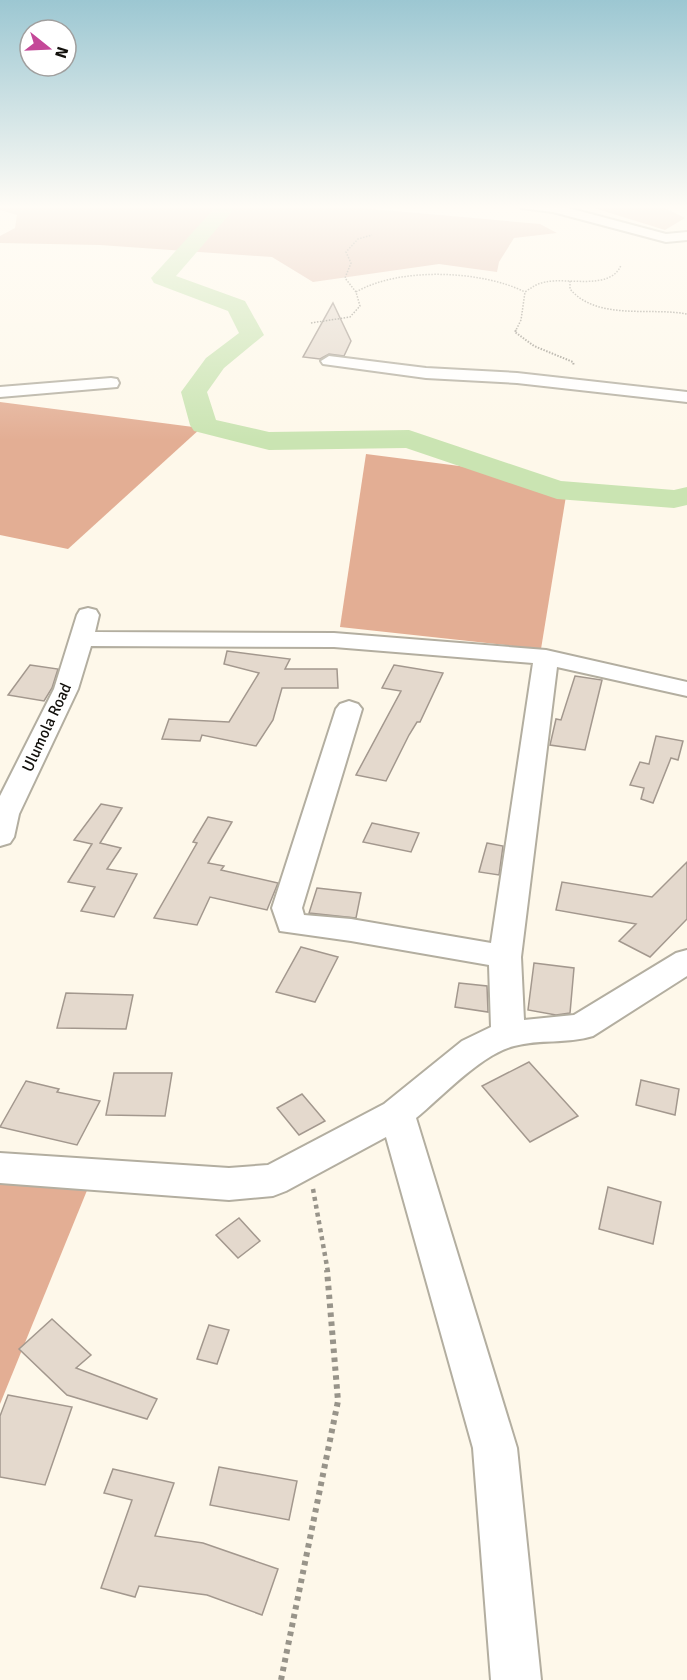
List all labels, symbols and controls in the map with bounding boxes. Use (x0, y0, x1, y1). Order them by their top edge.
north arrow (18, 18, 78, 78)
text: N (50, 44, 73, 61)
street label: Ulumola Road (18, 680, 76, 775)

